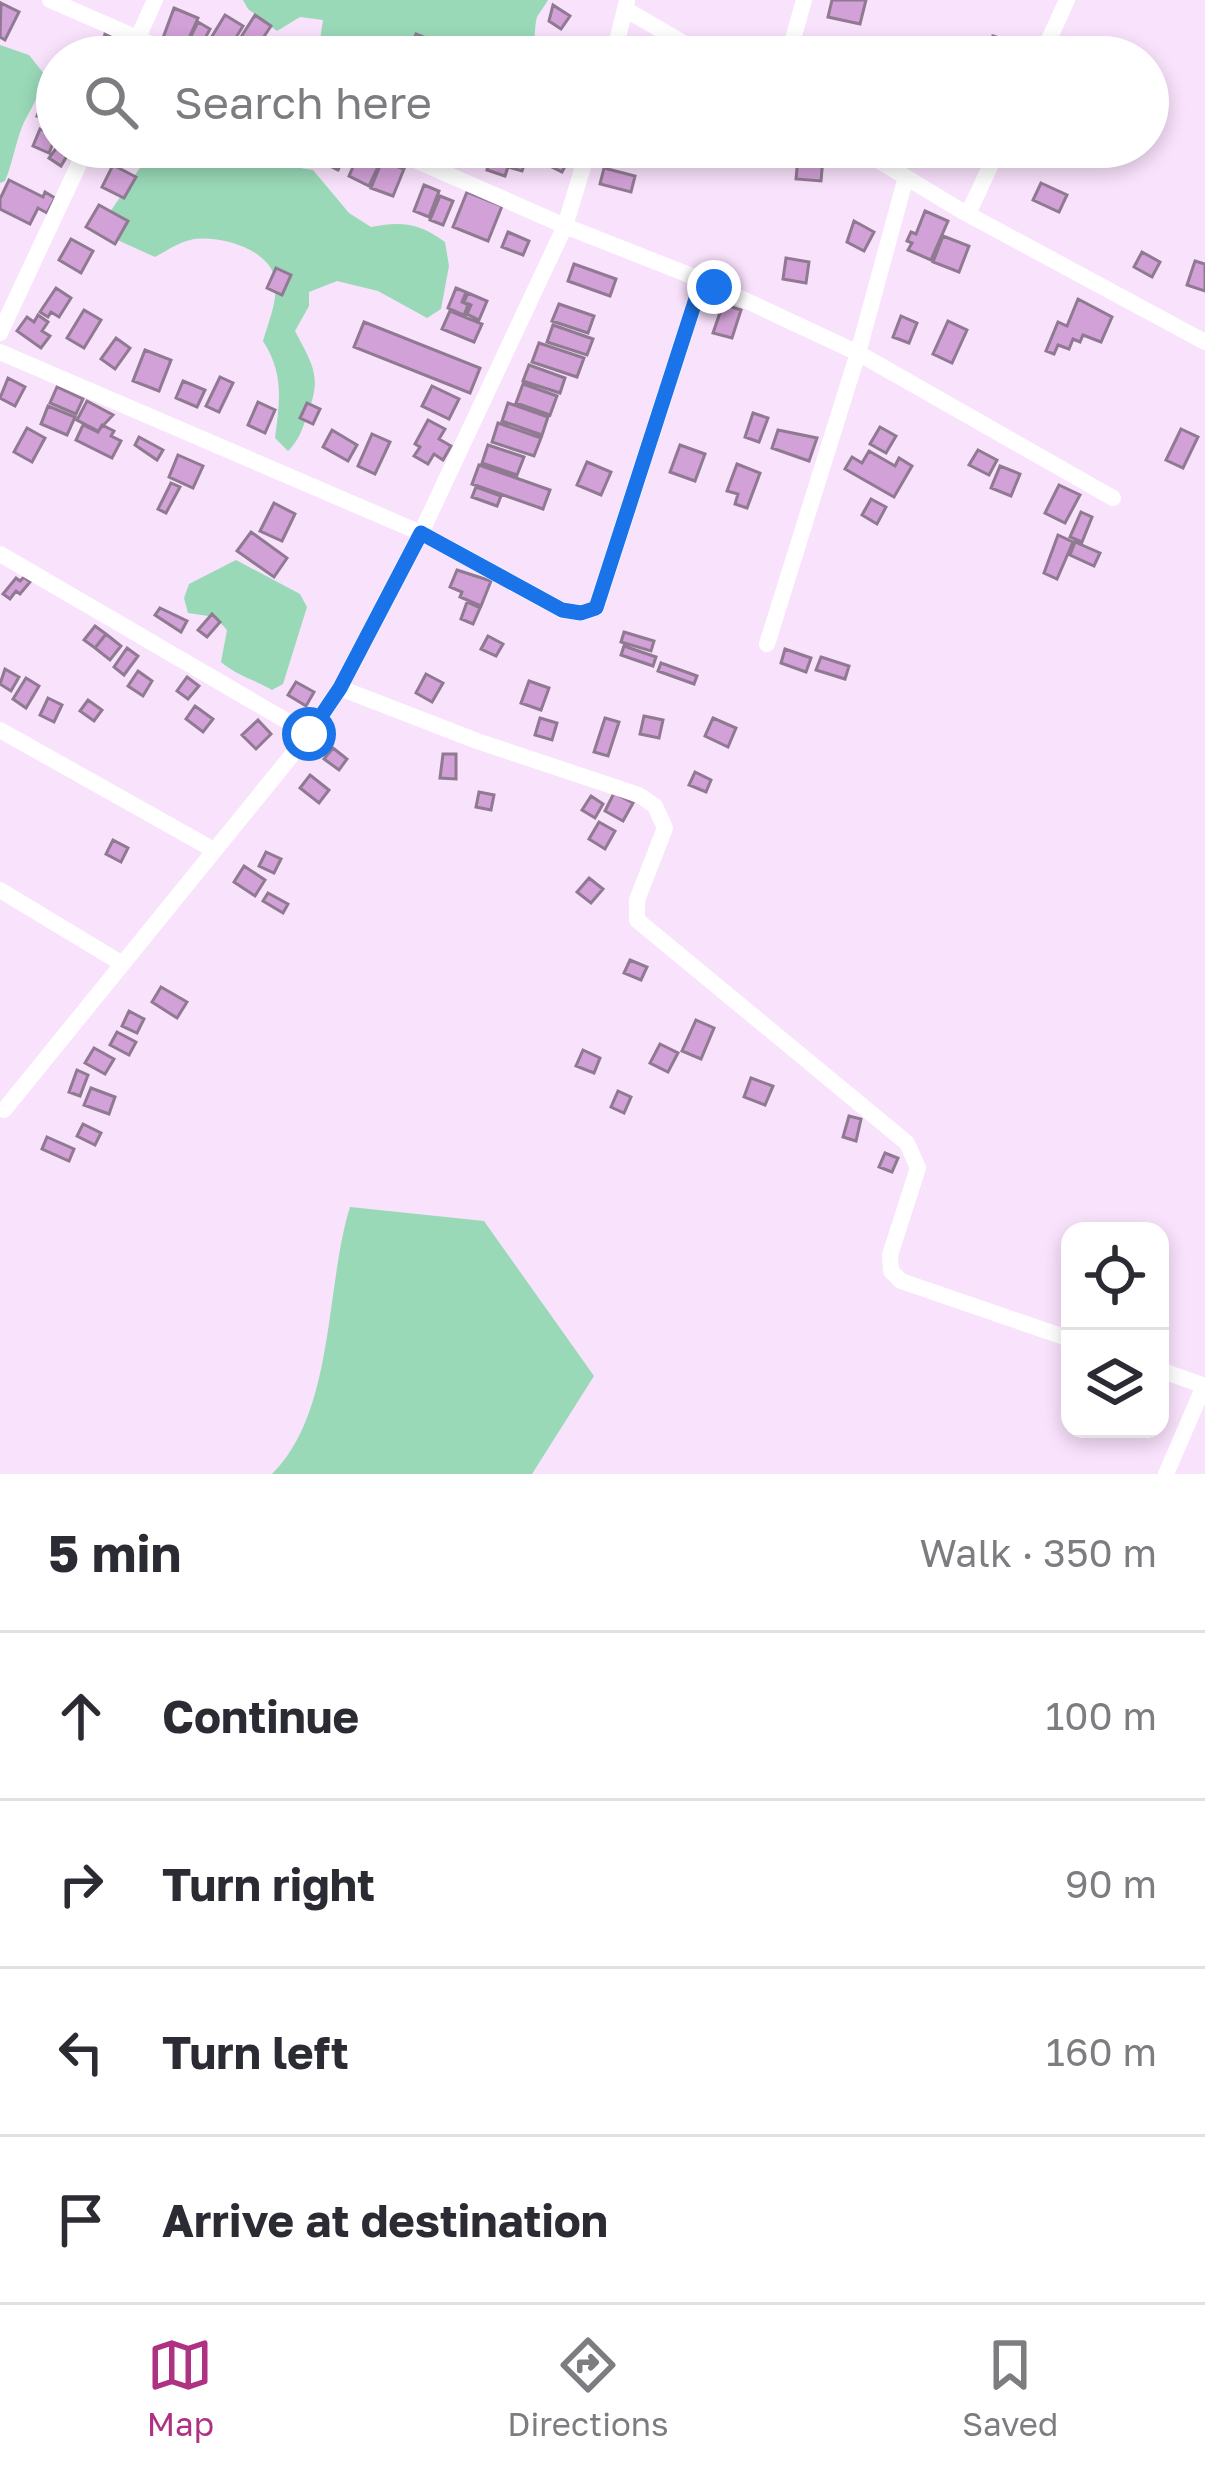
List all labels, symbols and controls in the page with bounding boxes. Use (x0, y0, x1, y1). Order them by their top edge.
search box (36, 36, 1169, 168)
icon: search (78, 69, 144, 135)
text: Search here (174, 75, 432, 129)
route end (687, 260, 741, 314)
route start (282, 707, 336, 761)
map controls (1061, 1222, 1169, 1438)
button: locate (1061, 1222, 1169, 1330)
button: layers (1061, 1330, 1169, 1438)
text: 5 min (48, 1522, 181, 1583)
text: Walk · 350 m (919, 1529, 1157, 1576)
icon: ahead (48, 1683, 114, 1749)
text: Continue (162, 1689, 359, 1743)
text: 100 m (1045, 1692, 1157, 1739)
icon: right (48, 1851, 114, 1917)
text: Turn right (162, 1857, 375, 1911)
text: 90 m (1065, 1860, 1157, 1907)
icon: left (48, 2019, 114, 2085)
text: Turn left (162, 2025, 349, 2079)
text: 160 m (1046, 2028, 1157, 2075)
icon: arrive (48, 2187, 114, 2253)
text: Arrive at destination (162, 2193, 608, 2247)
tab: Map (147, 2332, 214, 2443)
tab: Directions (507, 2332, 669, 2443)
tab: Saved (962, 2332, 1058, 2443)

